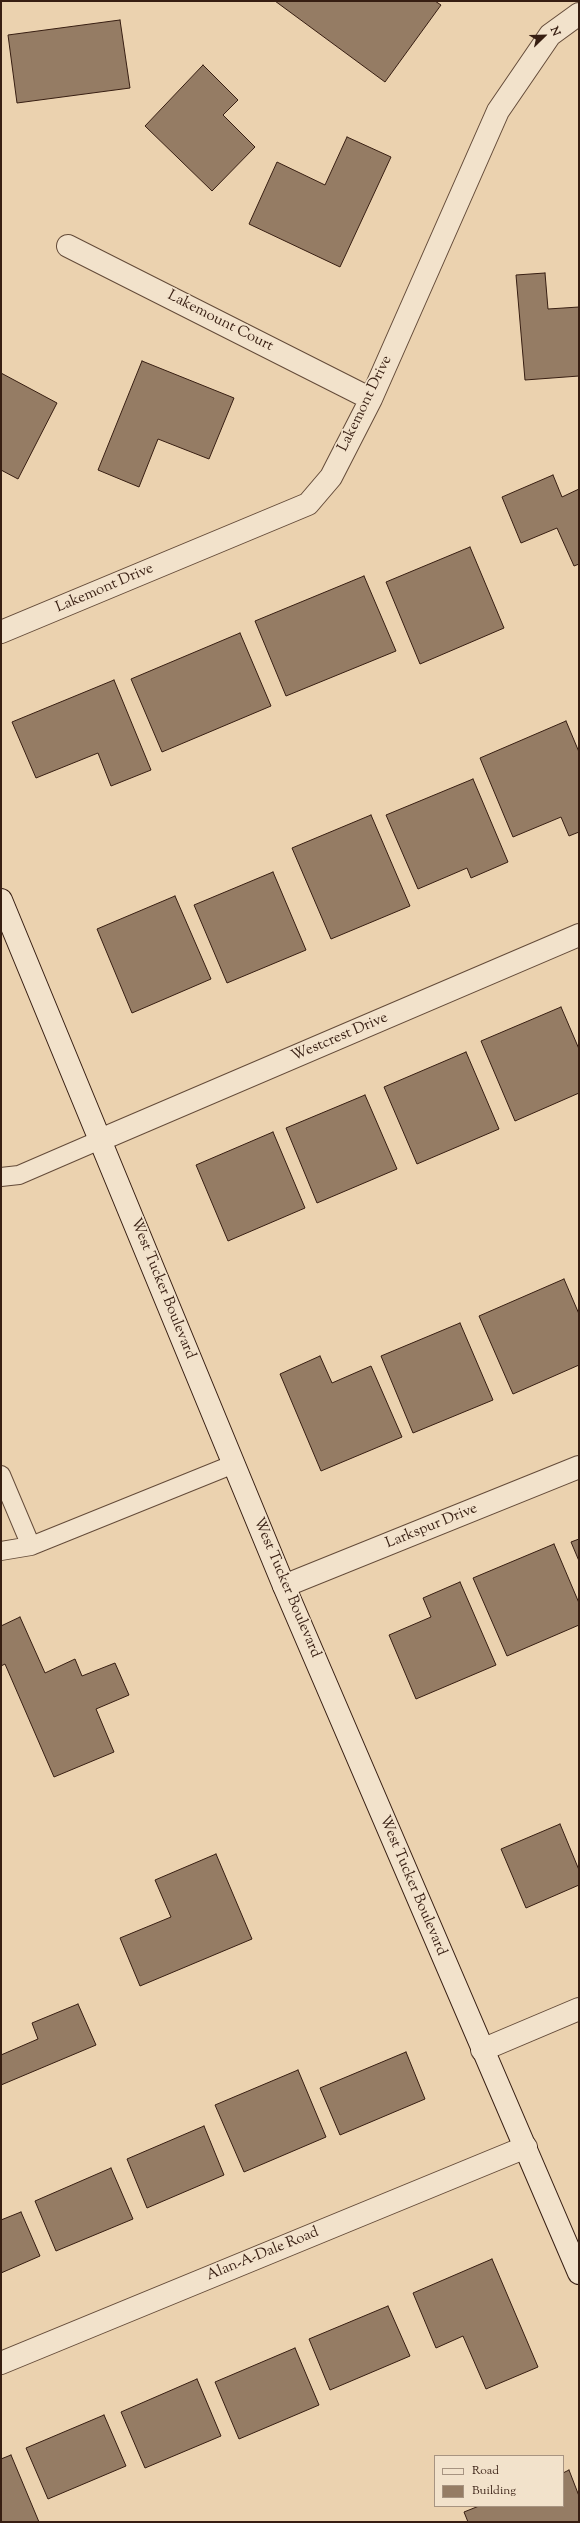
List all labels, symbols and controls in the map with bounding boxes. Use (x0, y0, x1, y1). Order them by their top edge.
north arrow (524, 16, 564, 56)
text: N (546, 24, 564, 38)
street label: Lakemount Court (164, 288, 276, 356)
street label: Lakemont Drive (335, 353, 397, 455)
street label: Lakemont Drive (53, 560, 157, 618)
street label: Westcrest Drive (289, 1010, 391, 1066)
street label: West Tucker Boulevard (125, 1216, 199, 1362)
street label: Larkspur Drive (384, 1500, 480, 1554)
street label: West Tucker Boulevard (248, 1515, 324, 1661)
street label: West Tucker Boulevard (374, 1813, 450, 1959)
street label: Alan-A-Dale Road (204, 2224, 322, 2286)
legend (434, 2455, 564, 2507)
text: Road (472, 2462, 499, 2480)
text: Building (472, 2482, 516, 2500)

